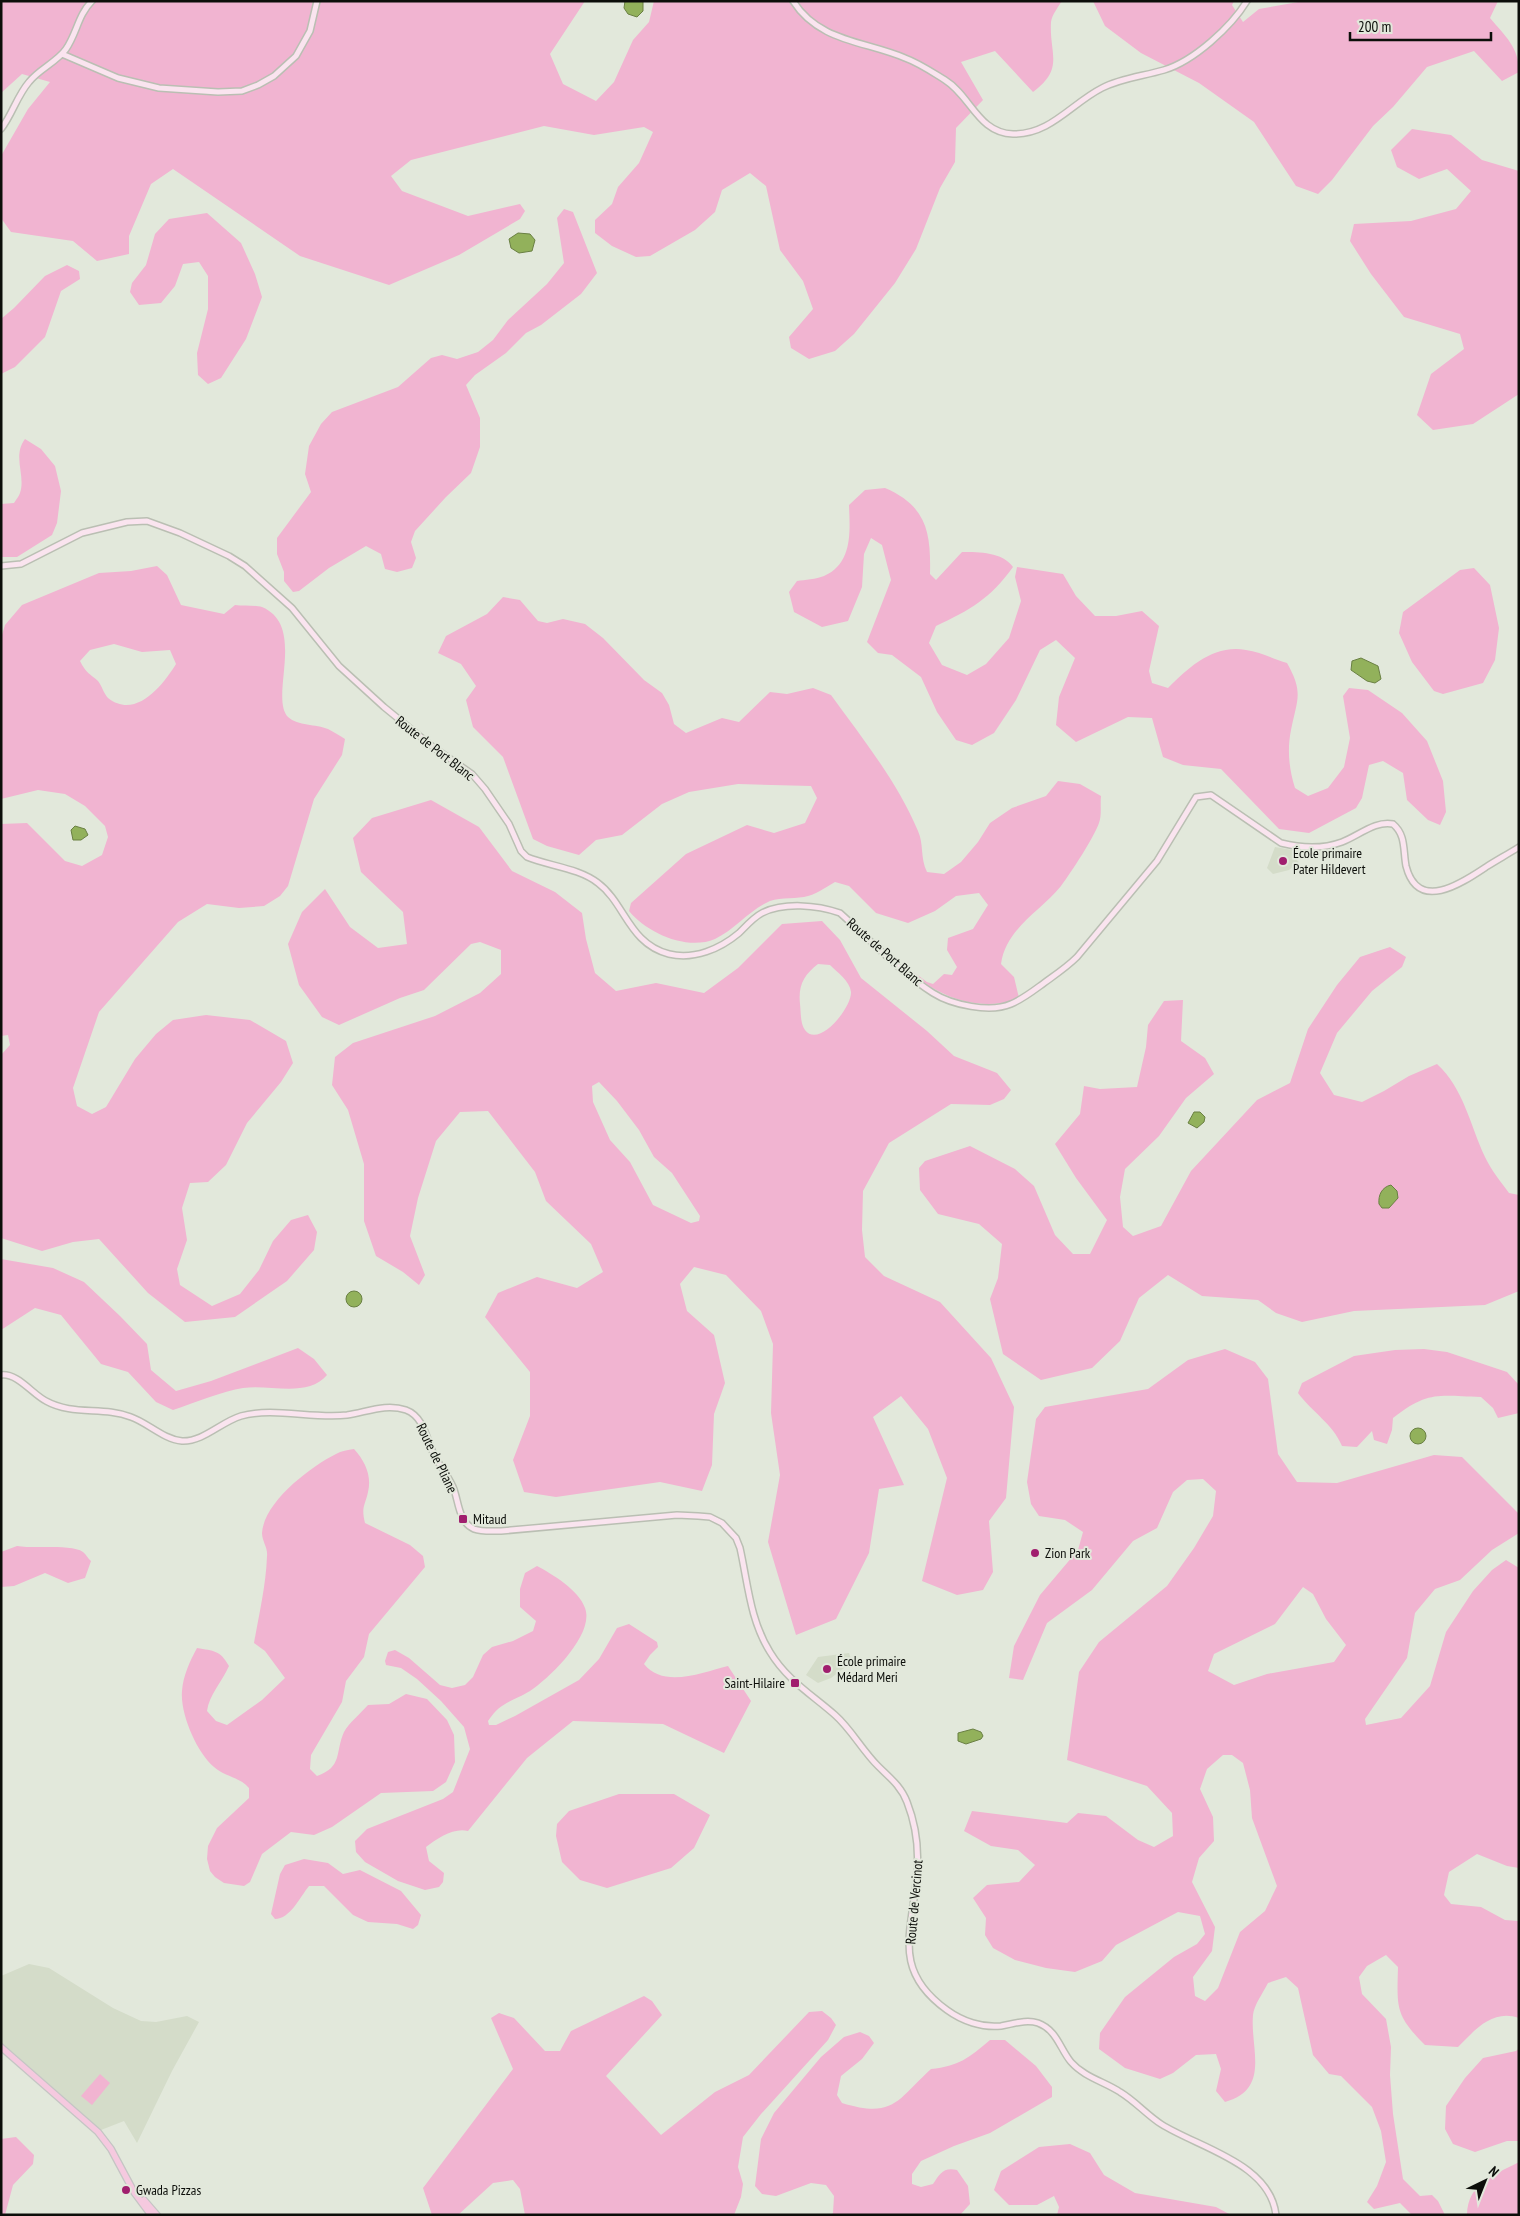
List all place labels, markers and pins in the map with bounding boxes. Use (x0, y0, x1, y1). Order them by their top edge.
place label: École primaire Pater Hildevert (1293, 844, 1366, 878)
marker: École primaire Pater Hildevert (1277, 855, 1289, 867)
place label: Mitaud (473, 1510, 507, 1528)
marker: Mitaud (457, 1513, 469, 1525)
place label: Zion Park (1045, 1544, 1091, 1562)
marker: Zion Park (1029, 1547, 1041, 1559)
place label: École primaire Médard Meri (837, 1652, 906, 1686)
marker: École primaire Médard Meri (821, 1663, 833, 1675)
place label: Saint-Hilaire (725, 1674, 785, 1692)
marker: Saint-Hilaire (789, 1677, 801, 1689)
place label: Gwada Pizzas (136, 2181, 201, 2199)
marker: Gwada Pizzas (120, 2184, 132, 2196)

